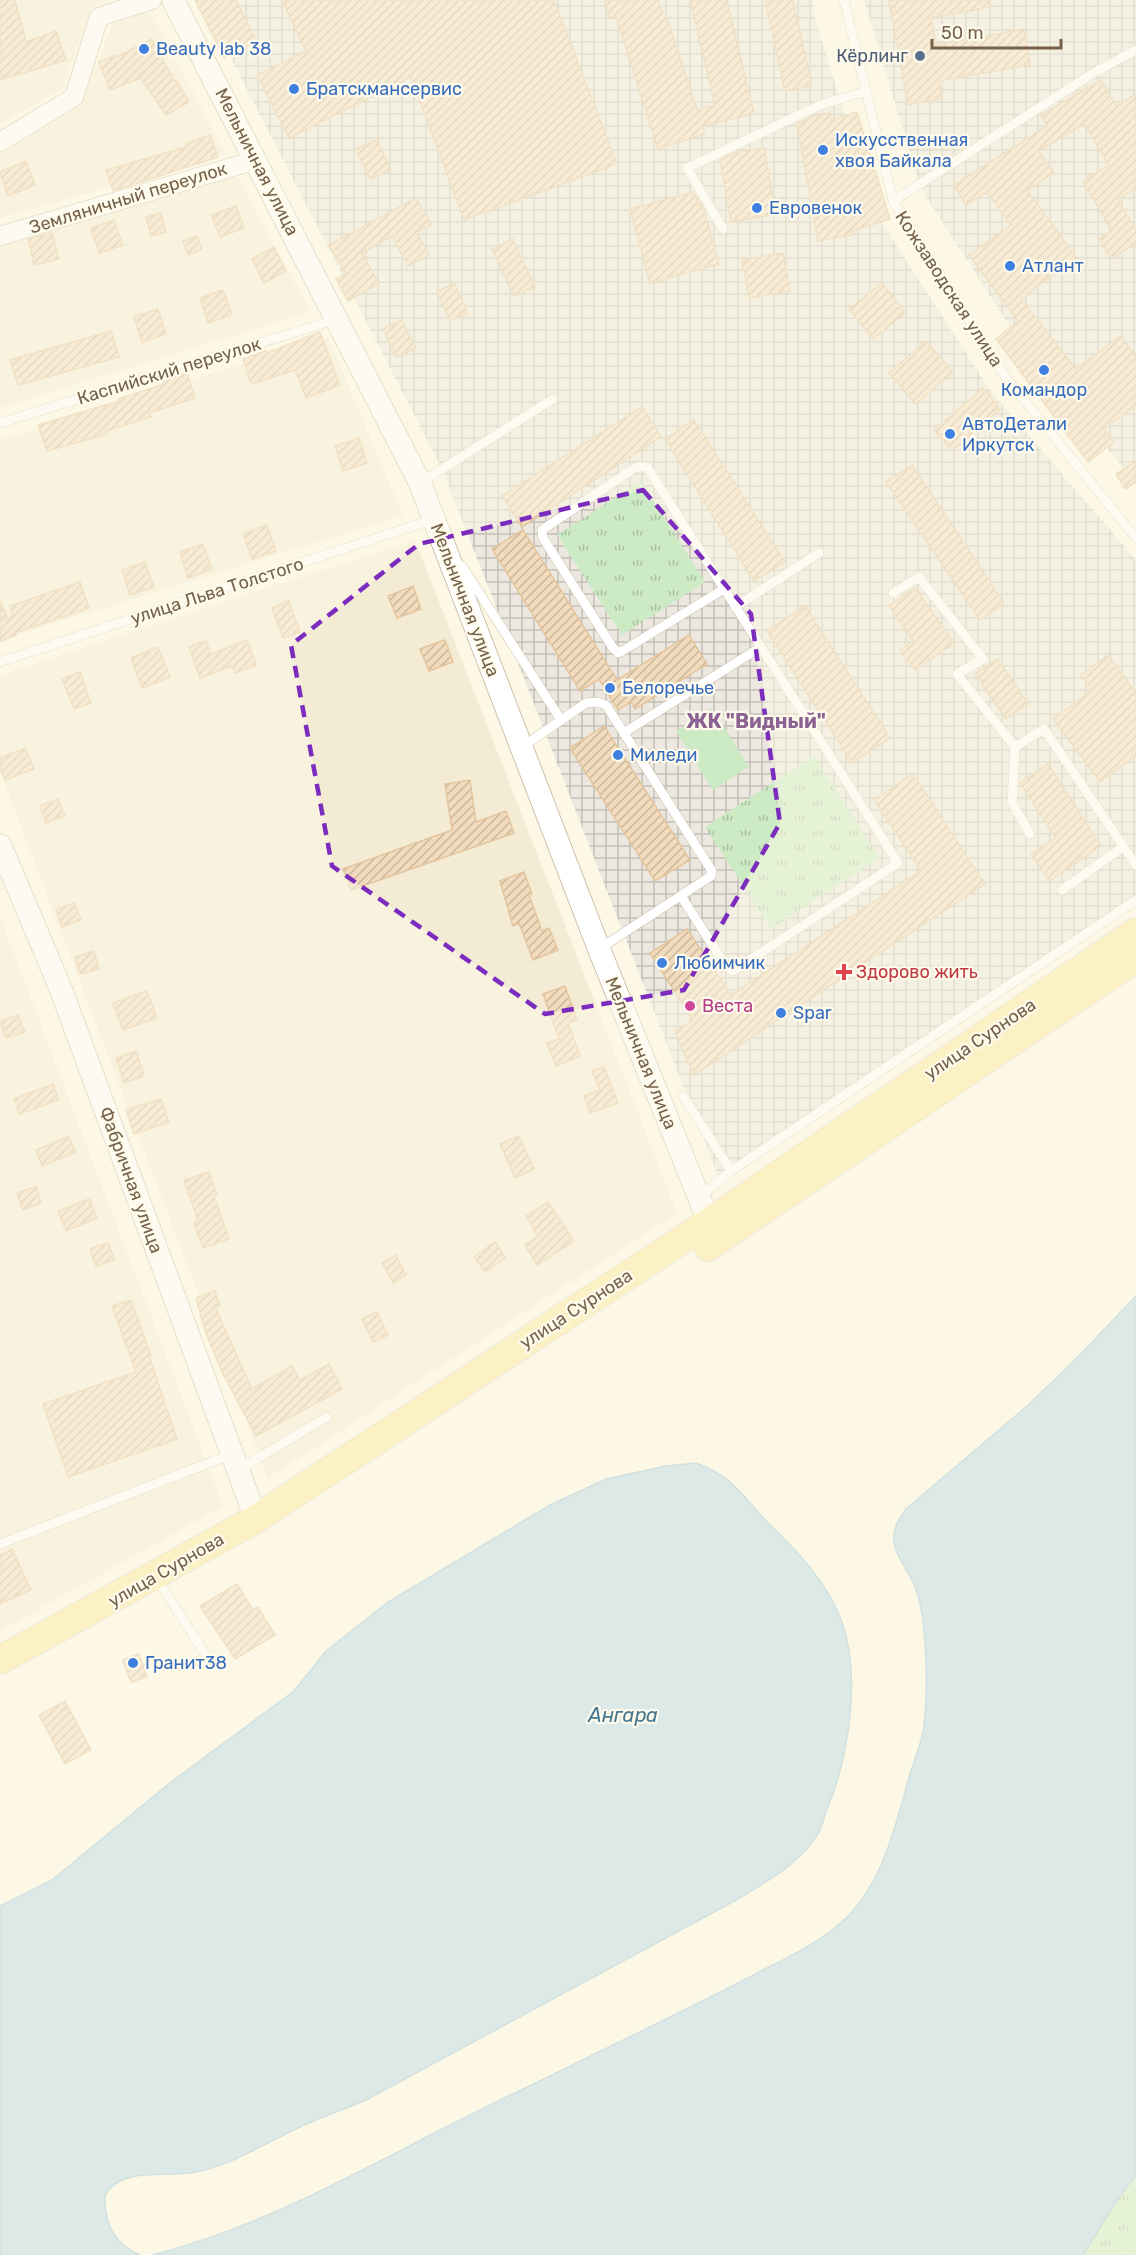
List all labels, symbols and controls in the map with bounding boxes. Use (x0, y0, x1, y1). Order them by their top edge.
scale bar (932, 12, 1061, 50)
text: 50 m (941, 22, 984, 44)
place label: Beauty lab 38 (156, 38, 271, 60)
marker: Beauty lab 38 (137, 42, 151, 56)
place label: Кёрлинг (836, 45, 908, 67)
marker: Кёрлинг (913, 49, 927, 63)
place label: Братскмансервис (306, 78, 462, 100)
marker: Братскмансервис (287, 82, 301, 96)
street label: Мельничная улица (210, 85, 304, 239)
place label: Искусственная хвоя Байкала (835, 129, 968, 172)
marker: Искусственная хвоя Байкала (816, 143, 830, 157)
street label: Земляничный переулок (26, 157, 230, 239)
place label: Евровенок (769, 197, 863, 219)
marker: Евровенок (750, 201, 764, 215)
street label: Кожзаводская улица (890, 207, 1008, 371)
place label: Атлант (1022, 255, 1084, 277)
marker: Атлант (1003, 259, 1017, 273)
street label: Каспийский переулок (75, 332, 264, 409)
marker: Командор (1037, 363, 1051, 377)
place label: Командор (1001, 379, 1087, 401)
place label: АвтоДетали Иркутск (962, 413, 1067, 456)
marker: АвтоДетали Иркутск (943, 427, 957, 441)
street label: Мельничная улица (426, 520, 504, 680)
street label: улица Льва Толстого (128, 553, 306, 629)
place label: Белоречье (622, 677, 714, 699)
marker: Белоречье (603, 681, 617, 695)
district label: ЖК "Видный" (686, 709, 826, 733)
place label: Миледи (630, 744, 698, 766)
marker: Миледи (611, 748, 625, 762)
place label: Любимчик (674, 952, 766, 974)
marker: Любимчик (655, 956, 669, 970)
place label: Здорово жить (856, 961, 978, 983)
marker: Здорово жить (837, 965, 851, 979)
street label: Мельничная улица (600, 974, 682, 1132)
street label: улица Сурнова (920, 994, 1040, 1084)
place label: Веста (702, 995, 753, 1017)
marker: Веста (683, 999, 697, 1013)
place label: Spar (793, 1002, 832, 1024)
marker: Spar (774, 1006, 788, 1020)
street label: Фабричная улица (94, 1104, 168, 1256)
street label: улица Сурнова (515, 1264, 637, 1354)
street label: улица Сурнова (104, 1528, 228, 1612)
place label: Гранит38 (145, 1652, 227, 1674)
marker: Гранит38 (126, 1656, 140, 1670)
water label: Ангара (587, 1703, 658, 1727)

